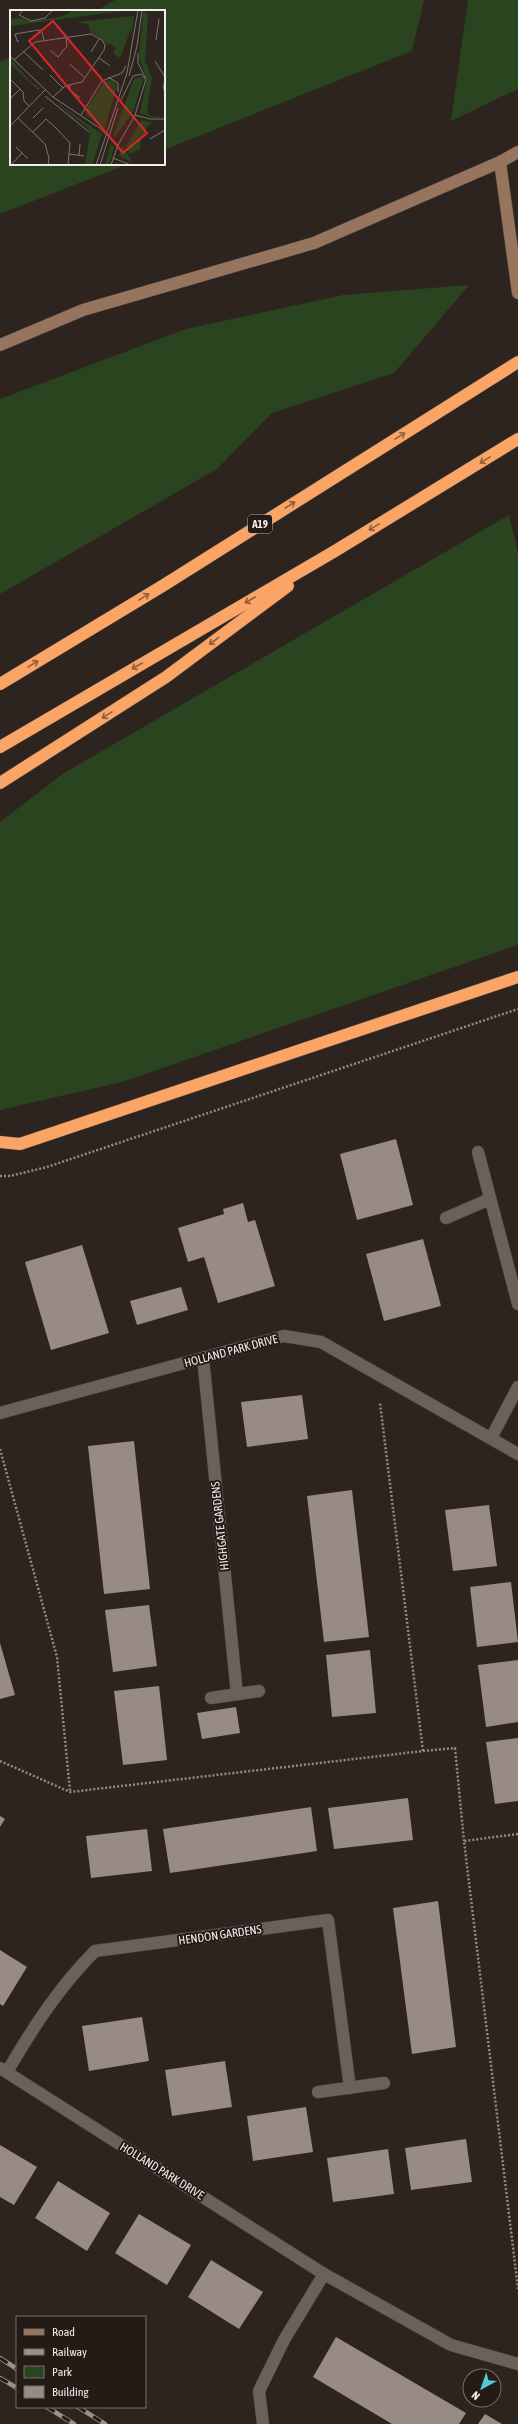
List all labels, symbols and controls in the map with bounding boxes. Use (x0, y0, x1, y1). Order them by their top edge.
inset map (10, 10, 165, 165)
one-way arrow (394, 432, 405, 440)
one-way arrow (479, 456, 491, 464)
one-way arrow (284, 501, 296, 509)
road number: A19 (248, 515, 272, 533)
one-way arrow (369, 523, 380, 531)
one-way arrow (138, 592, 150, 600)
one-way arrow (244, 597, 256, 605)
one-way arrow (209, 637, 220, 645)
one-way arrow (27, 660, 38, 668)
one-way arrow (132, 663, 144, 671)
one-way arrow (101, 711, 113, 719)
street label: HOLLAND PARK DRIVE (183, 1332, 279, 1370)
street label: HIGHGATE GARDENS (208, 1481, 232, 1571)
street label: HENDON GARDENS (178, 1922, 262, 1948)
street label: HOLLAND PARK DRIVE (118, 2140, 206, 2202)
legend (16, 2316, 146, 2408)
text: Road (52, 2325, 75, 2339)
text: Railway (52, 2345, 87, 2359)
text: Park (52, 2365, 73, 2379)
north arrow (462, 2368, 502, 2408)
text: Building (52, 2385, 90, 2399)
text: N (469, 2389, 482, 2402)

